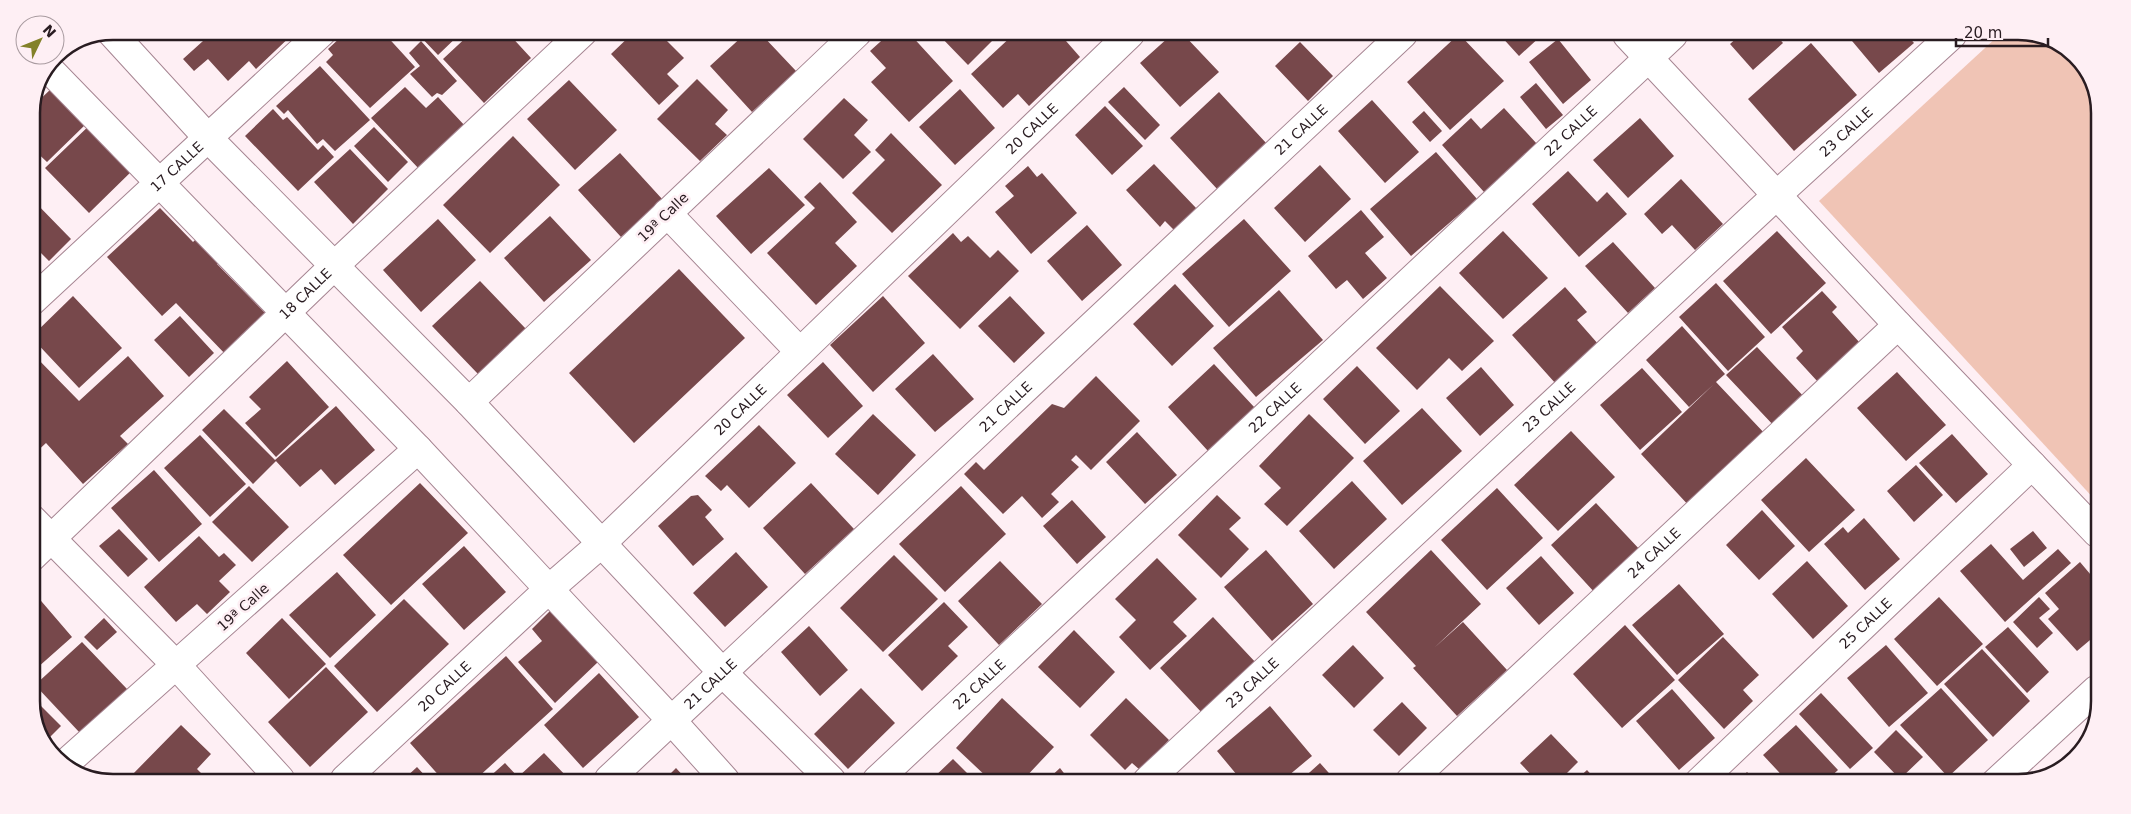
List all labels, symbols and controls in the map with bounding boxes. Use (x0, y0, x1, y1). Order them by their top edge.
north arrow (15, 15, 65, 65)
scale bar (1956, 15, 2048, 47)
text: N (40, 21, 59, 41)
text: 20 m (1964, 24, 2002, 42)
street label: 20 CALLE (1002, 100, 1061, 157)
street label: 21 CALLE (1271, 101, 1331, 158)
street label: 22 CALLE (1541, 102, 1600, 159)
street label: 23 CALLE (1816, 104, 1876, 160)
street label: 17 CALLE (147, 138, 207, 195)
street label: 19ª Calle (635, 189, 691, 245)
street label: 18 CALLE (276, 265, 335, 322)
street label: 21 CALLE (976, 378, 1035, 435)
street label: 22 CALLE (1245, 379, 1305, 436)
street label: 23 CALLE (1519, 379, 1579, 435)
street label: 20 CALLE (711, 381, 770, 438)
street label: 24 CALLE (1624, 525, 1684, 581)
street label: 19ª Calle (214, 580, 272, 634)
street label: 25 CALLE (1836, 595, 1895, 652)
street label: 21 CALLE (681, 655, 740, 712)
street label: 23 CALLE (1223, 655, 1282, 711)
street label: 22 CALLE (950, 656, 1009, 713)
street label: 20 CALLE (415, 658, 474, 715)

